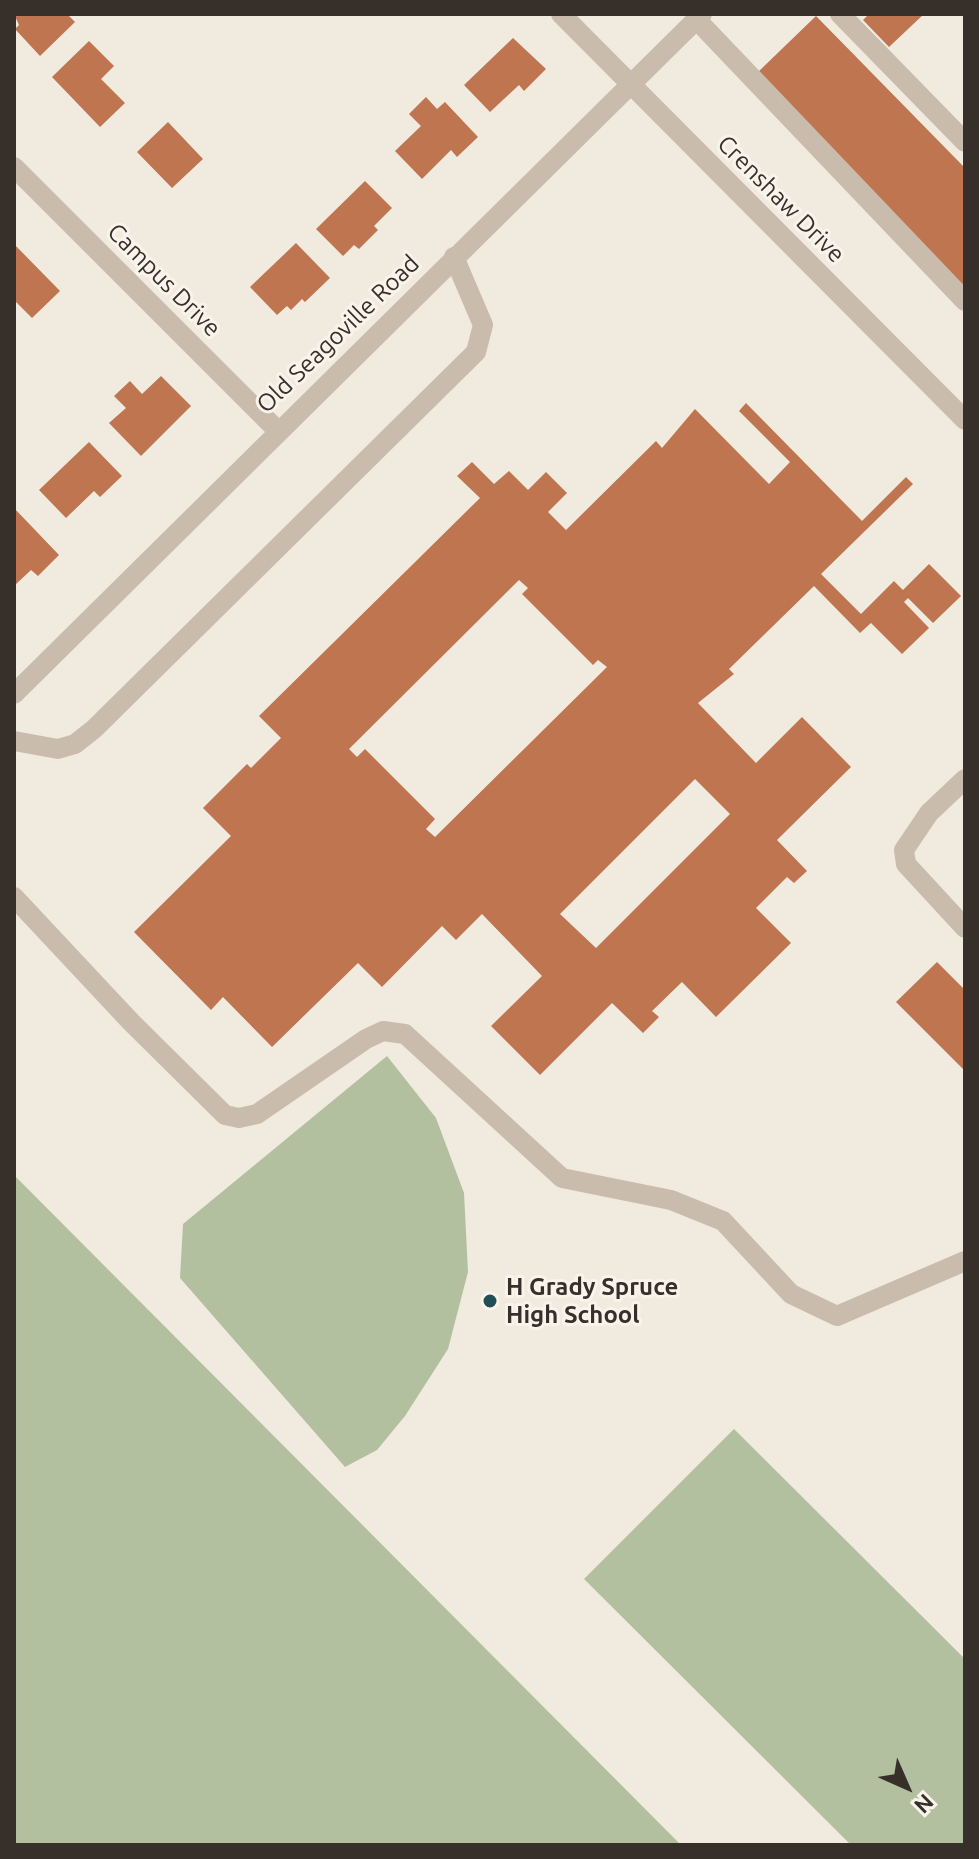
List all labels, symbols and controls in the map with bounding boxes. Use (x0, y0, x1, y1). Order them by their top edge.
street label: Crenshaw Drive (711, 129, 851, 269)
street label: Campus Drive (101, 217, 227, 343)
street label: Old Seagoville Road (251, 249, 425, 419)
place label: H Grady Spruce High School (506, 1273, 678, 1329)
marker: H Grady Spruce High School (481, 1292, 499, 1310)
north arrow (867, 1747, 947, 1827)
text: N (910, 1790, 939, 1819)

